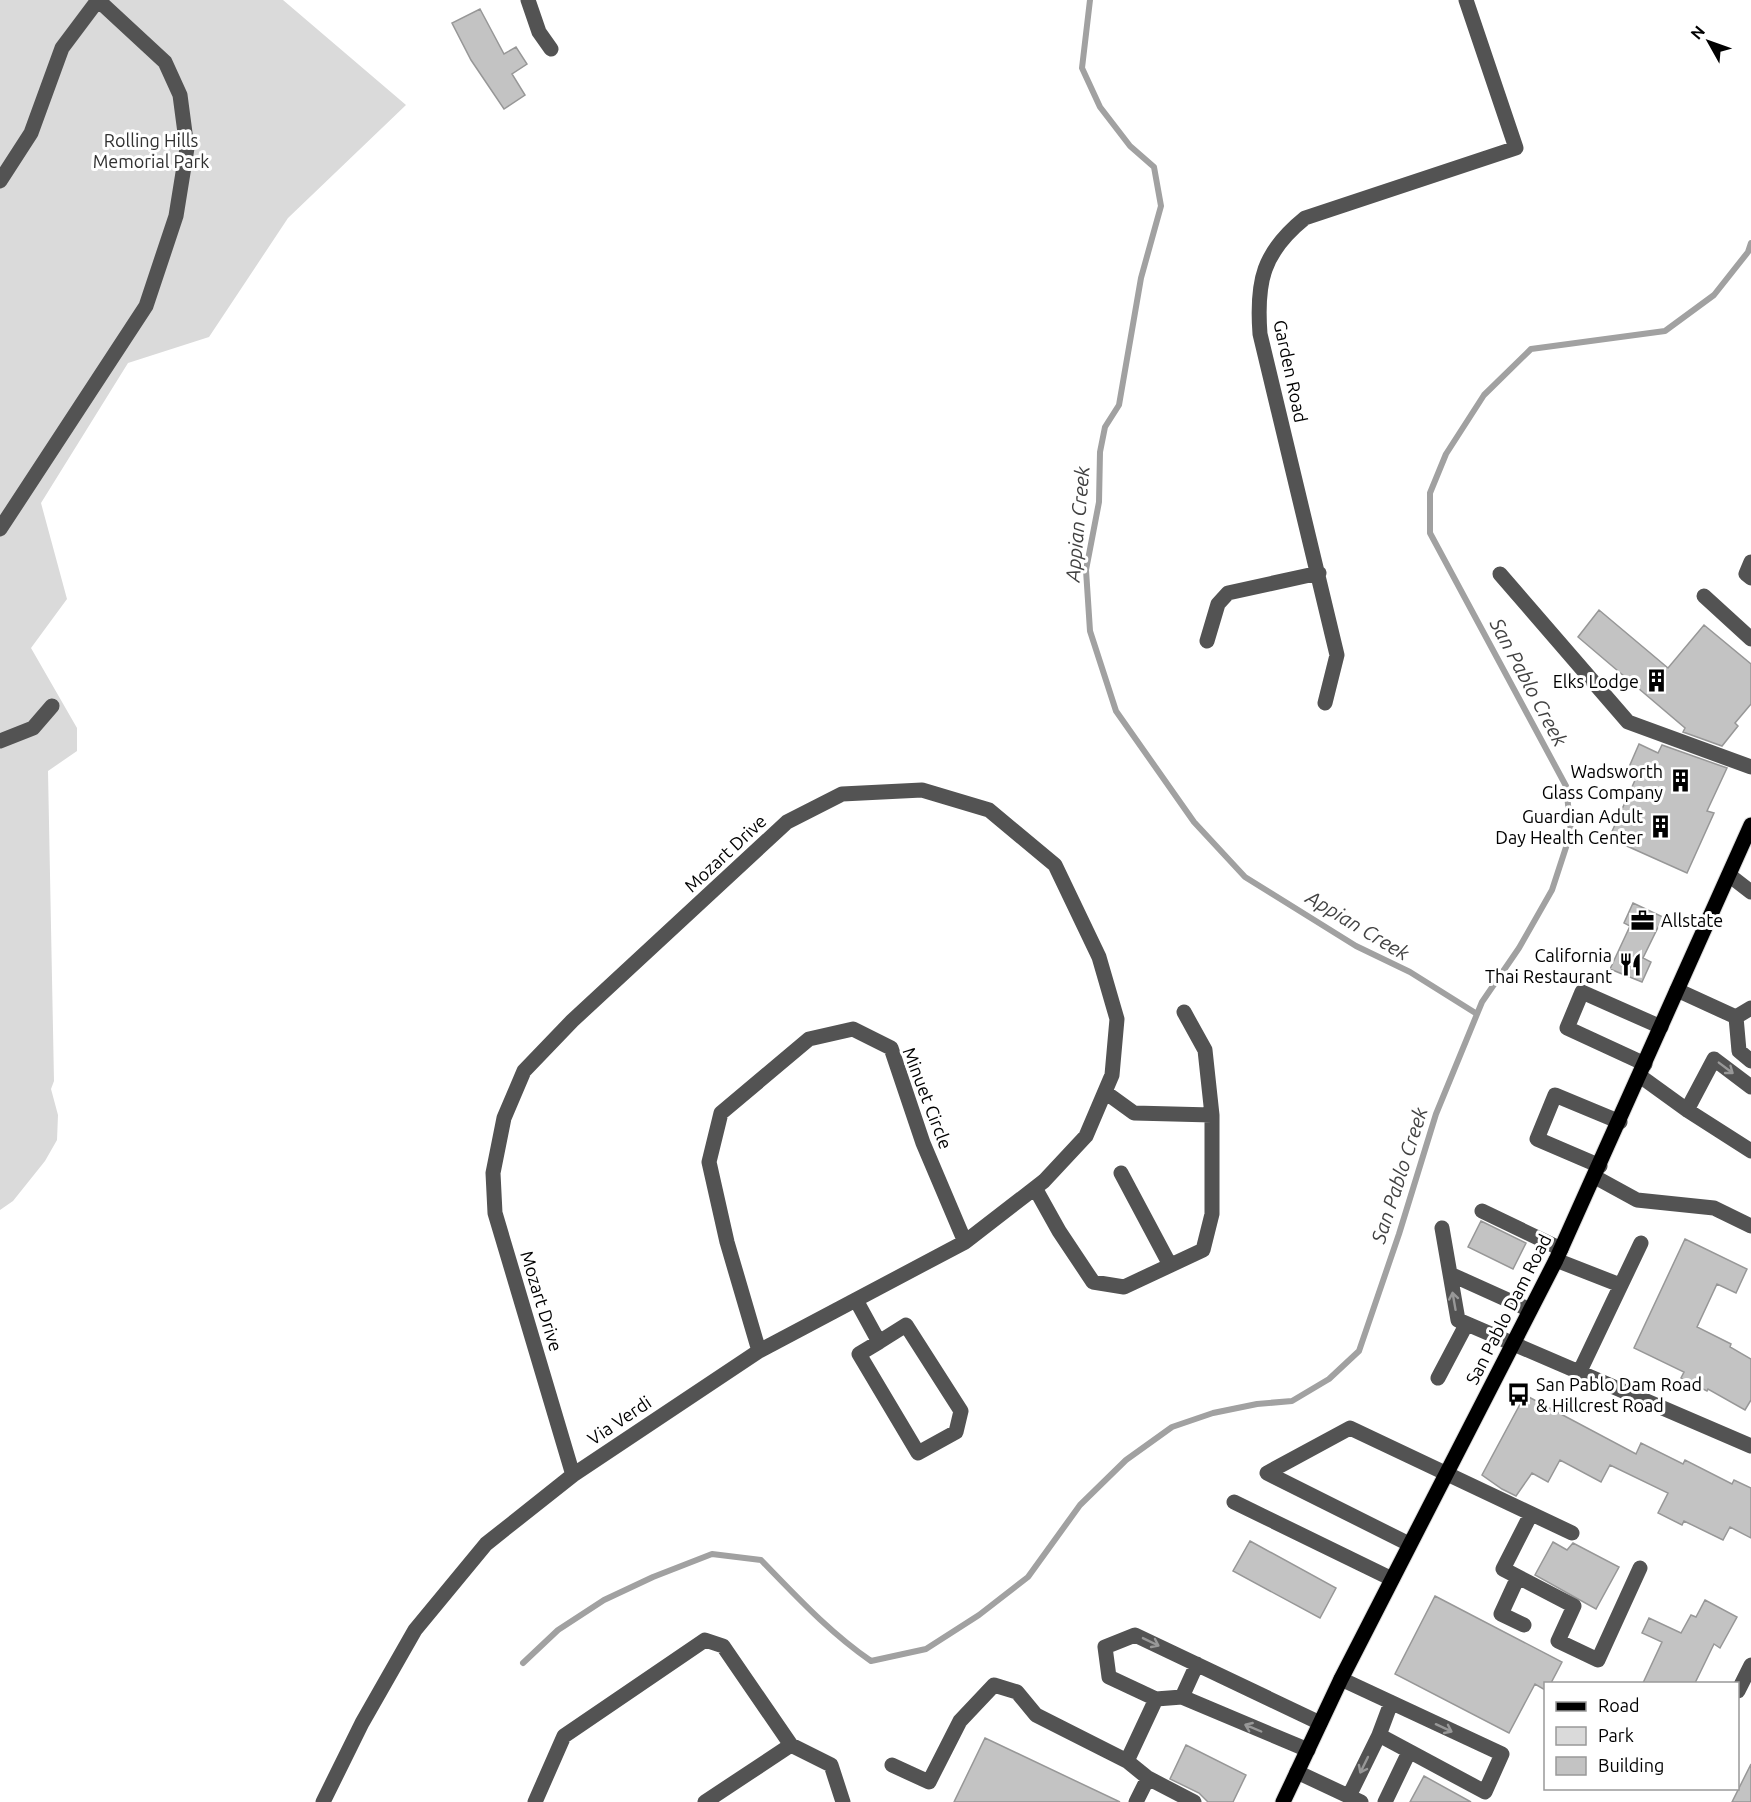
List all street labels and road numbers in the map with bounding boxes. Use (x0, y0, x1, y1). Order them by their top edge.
street label: Garden Road (1270, 318, 1312, 424)
street label: Mozart Drive (680, 810, 770, 896)
street label: Minuet Circle (900, 1044, 956, 1152)
street label: San Pablo Dam Road (1461, 1231, 1555, 1387)
street label: Mozart Drive (517, 1248, 567, 1354)
street label: Via Verdi (583, 1392, 655, 1448)

